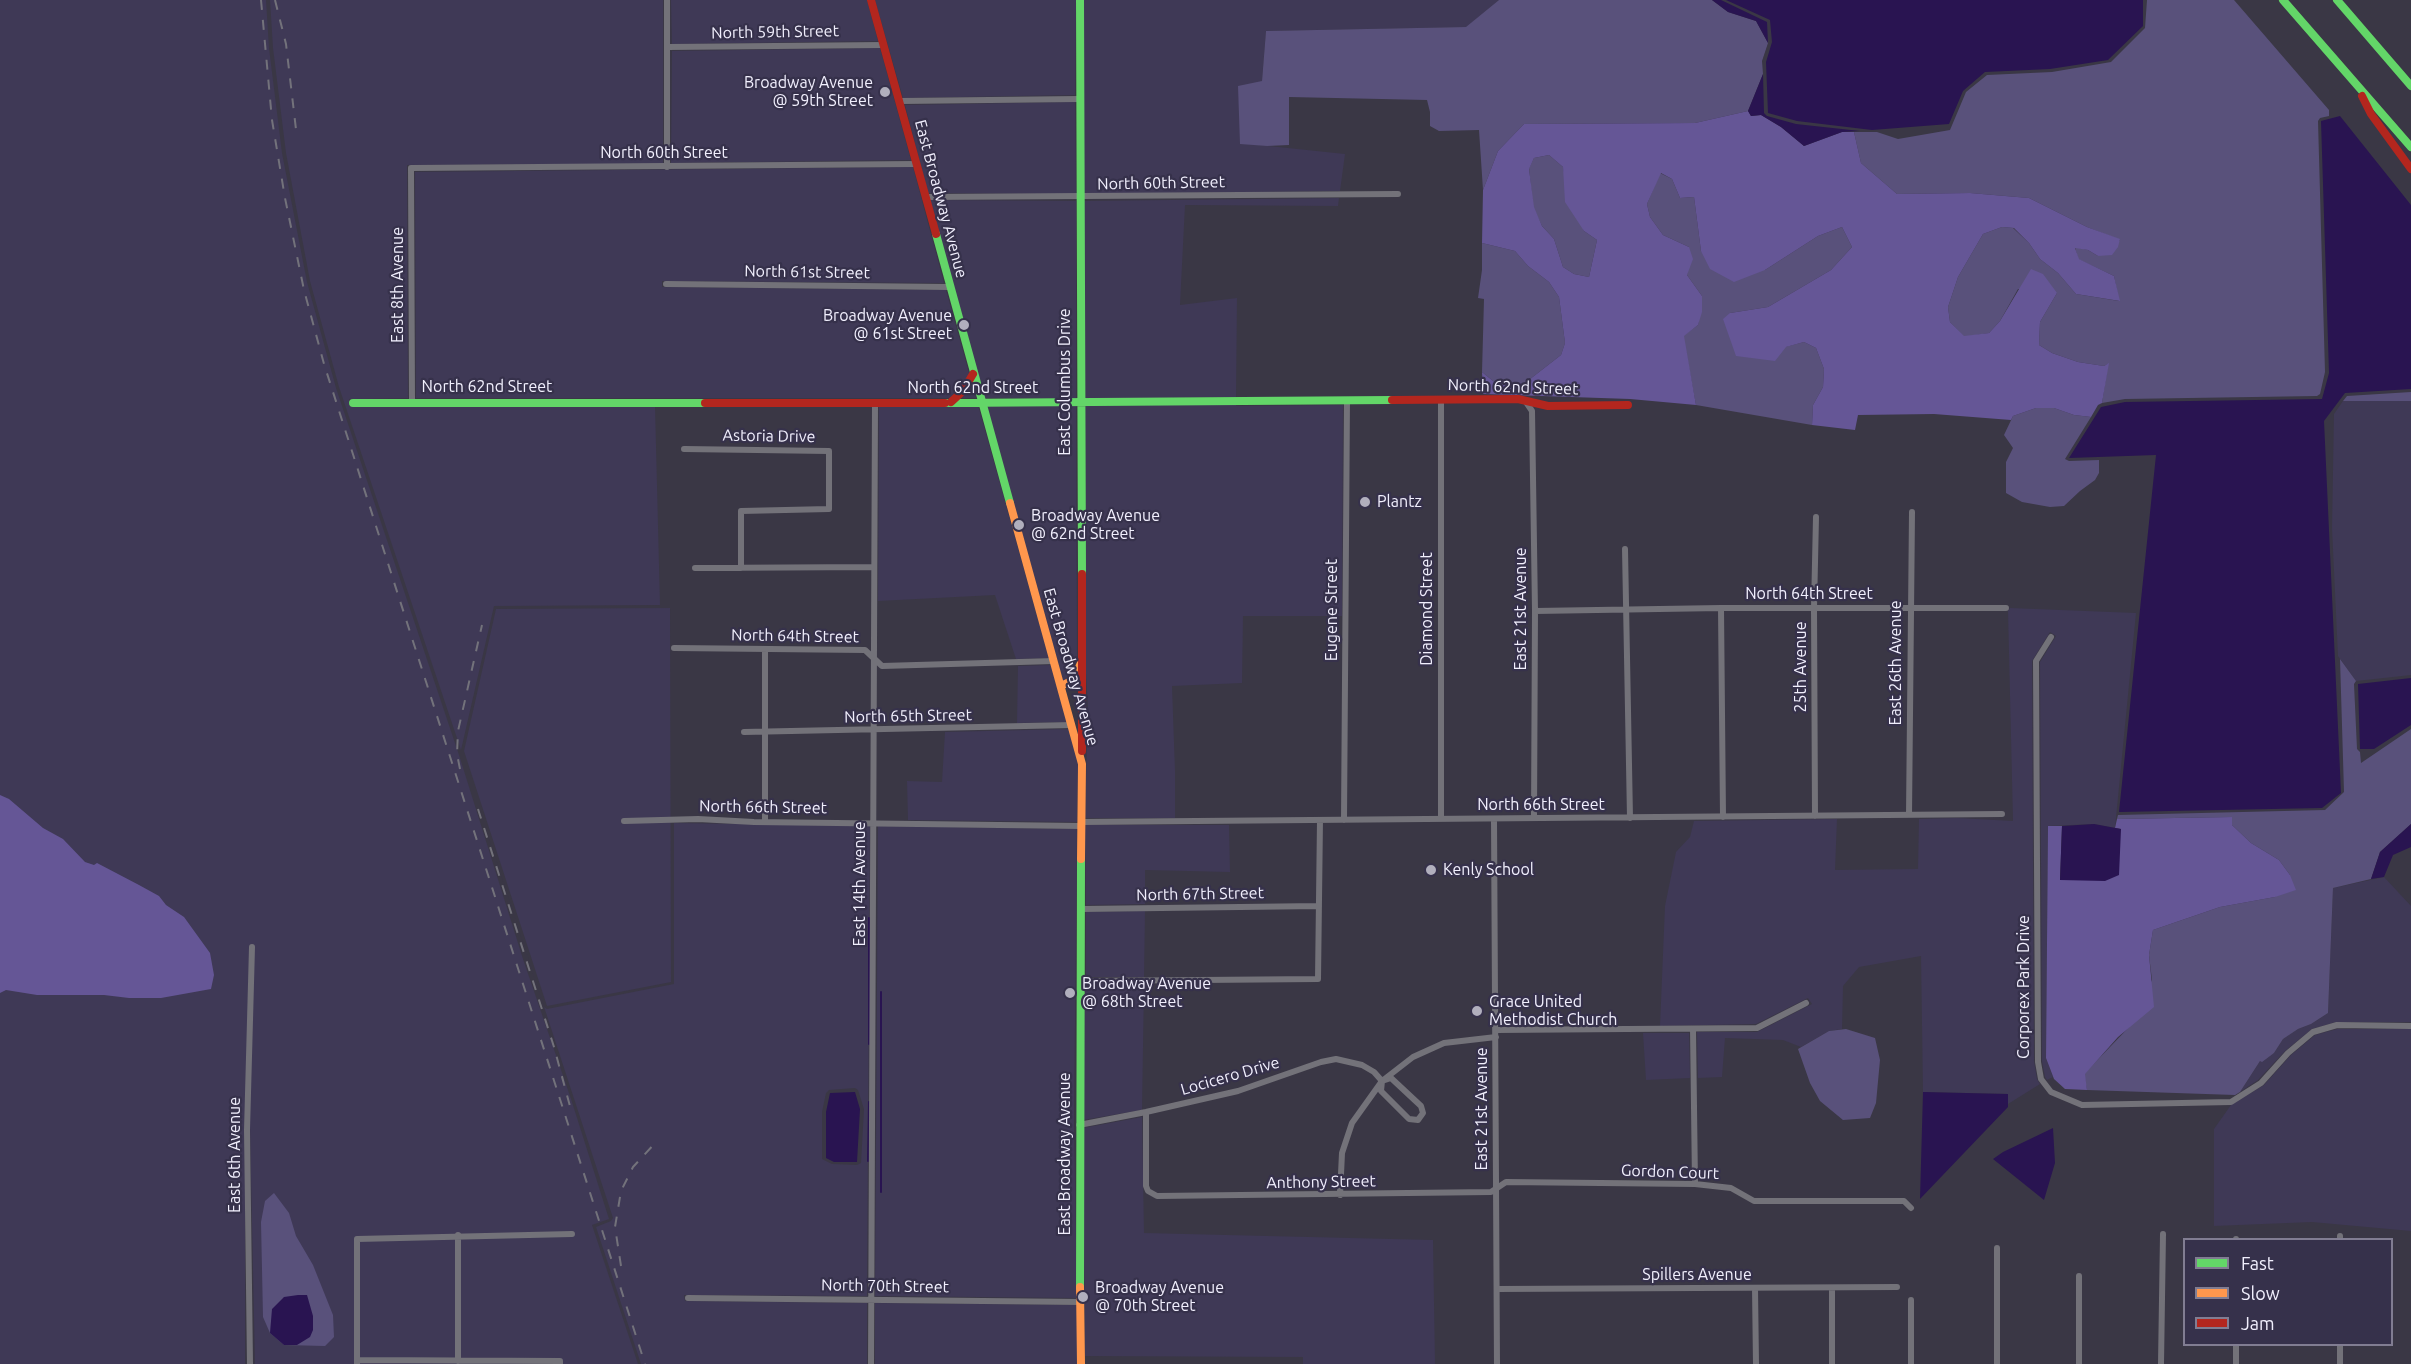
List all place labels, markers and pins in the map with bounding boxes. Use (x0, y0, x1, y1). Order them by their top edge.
place label: Broadway Avenue @ 59th Street (744, 73, 873, 111)
marker: Broadway Avenue @ 59th Street (878, 85, 892, 99)
place label: Broadway Avenue @ 61st Street (823, 306, 952, 344)
marker: Broadway Avenue @ 61st Street (957, 318, 971, 332)
place label: Plantz (1377, 492, 1422, 512)
marker: Plantz (1358, 495, 1372, 509)
place label: Broadway Avenue @ 62nd Street (1031, 506, 1160, 544)
marker: Broadway Avenue @ 62nd Street (1012, 518, 1026, 532)
place label: Kenly School (1443, 860, 1534, 880)
marker: Kenly School (1424, 863, 1438, 877)
place label: Broadway Avenue @ 68th Street (1082, 974, 1211, 1012)
marker: Broadway Avenue @ 68th Street (1063, 986, 1077, 1000)
place label: Grace United Methodist Church (1489, 992, 1617, 1030)
marker: Grace United Methodist Church (1470, 1004, 1484, 1018)
place label: Broadway Avenue @ 70th Street (1095, 1278, 1224, 1316)
marker: Broadway Avenue @ 70th Street (1076, 1290, 1090, 1304)

